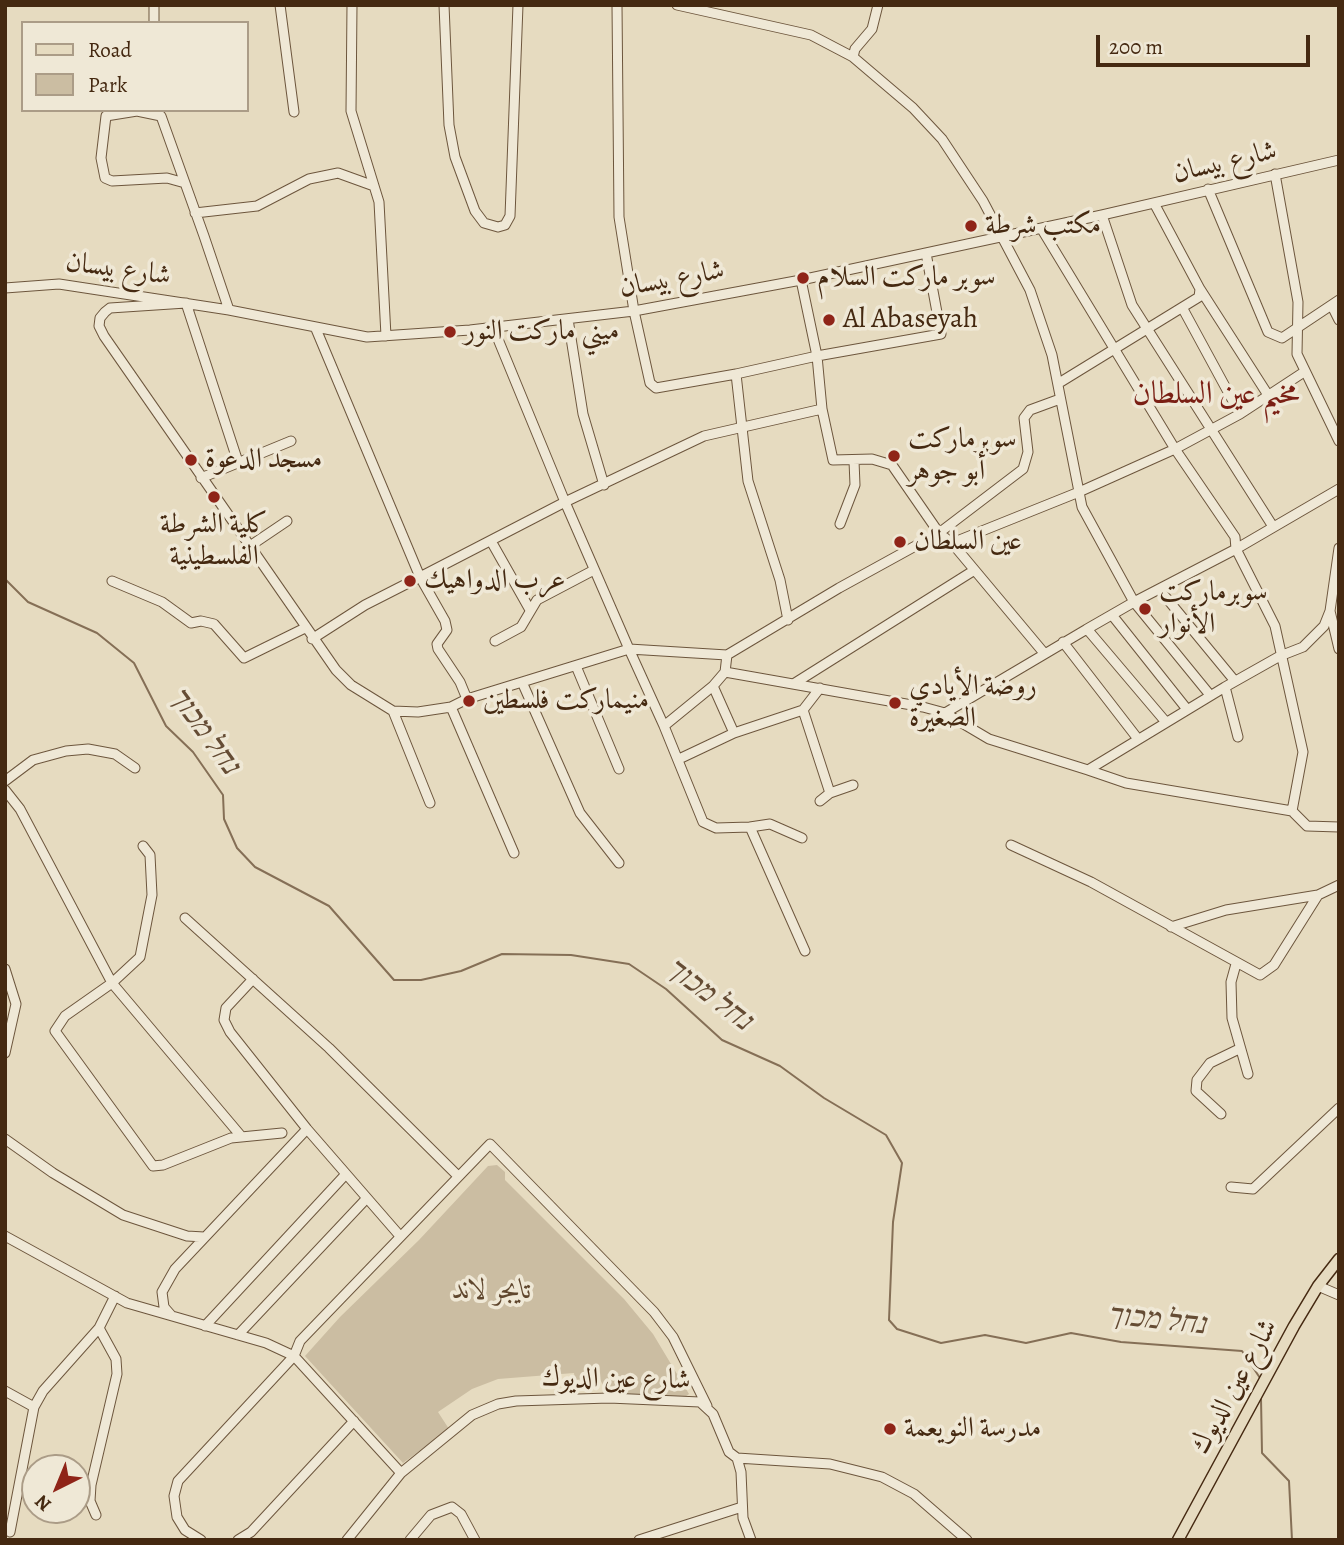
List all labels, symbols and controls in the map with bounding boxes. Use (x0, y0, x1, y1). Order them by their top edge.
legend (21, 21, 248, 112)
scale bar (1099, 21, 1312, 65)
text: 200 m (1109, 33, 1163, 61)
text: Road (88, 36, 132, 64)
text: Park (88, 71, 127, 99)
street label: شارع بيسان (1170, 135, 1280, 191)
place label: مكتب شرطة (985, 209, 1101, 243)
marker: مكتب شرطة (963, 218, 979, 234)
street label: شارع بيسان (63, 246, 173, 294)
street label: شارع بيسان (617, 254, 727, 306)
place label: سوبر ماركت السلام (817, 261, 996, 295)
marker: سوبر ماركت السلام (795, 270, 811, 286)
place label: Al Abaseyah (843, 303, 978, 337)
marker: Al Abaseyah (821, 312, 837, 328)
place label: ميني ماركت النور (464, 315, 619, 349)
marker: ميني ماركت النور (442, 324, 458, 340)
district label: مخيم عين السلطان (1132, 376, 1300, 414)
place label: سوبرماركت أبو جوهر (908, 423, 1017, 489)
place label: مسجد الدعوة (205, 443, 323, 477)
marker: سوبرماركت أبو جوهر (886, 448, 902, 464)
marker: مسجد الدعوة (183, 452, 199, 468)
marker: كلية الشرطة الفلسطينية (206, 489, 222, 505)
place label: كلية الشرطة الفلسطينية (160, 508, 268, 574)
place label: عين السلطان (914, 525, 1022, 559)
marker: عين السلطان (892, 534, 908, 550)
place label: عرب الدواهيك (424, 564, 566, 598)
marker: عرب الدواهيك (402, 573, 418, 589)
place label: سوبرماركت الأنوار (1159, 576, 1268, 642)
marker: سوبرماركت الأنوار (1137, 601, 1153, 617)
place label: روضة الأيادي الصغيرة (909, 670, 1037, 736)
water label: נחל מכוך (159, 680, 247, 782)
place label: منيماركت فلسطين (483, 684, 649, 718)
marker: منيماركت فلسطين (461, 693, 477, 709)
marker: روضة الأيادي الصغيرة (887, 695, 903, 711)
water label: נחל מכוך (658, 951, 758, 1039)
park label: تايجر لاند (452, 1274, 532, 1308)
water label: נחל מכוך (1105, 1298, 1207, 1344)
street label: شارع عين الديوك (1184, 1314, 1286, 1460)
street label: شارع عين الديوك (541, 1362, 691, 1398)
place label: مدرسة النويعمة (904, 1412, 1041, 1446)
marker: مدرسة النويعمة (882, 1421, 898, 1437)
north arrow (21, 1454, 91, 1524)
text: N (29, 1489, 57, 1517)

